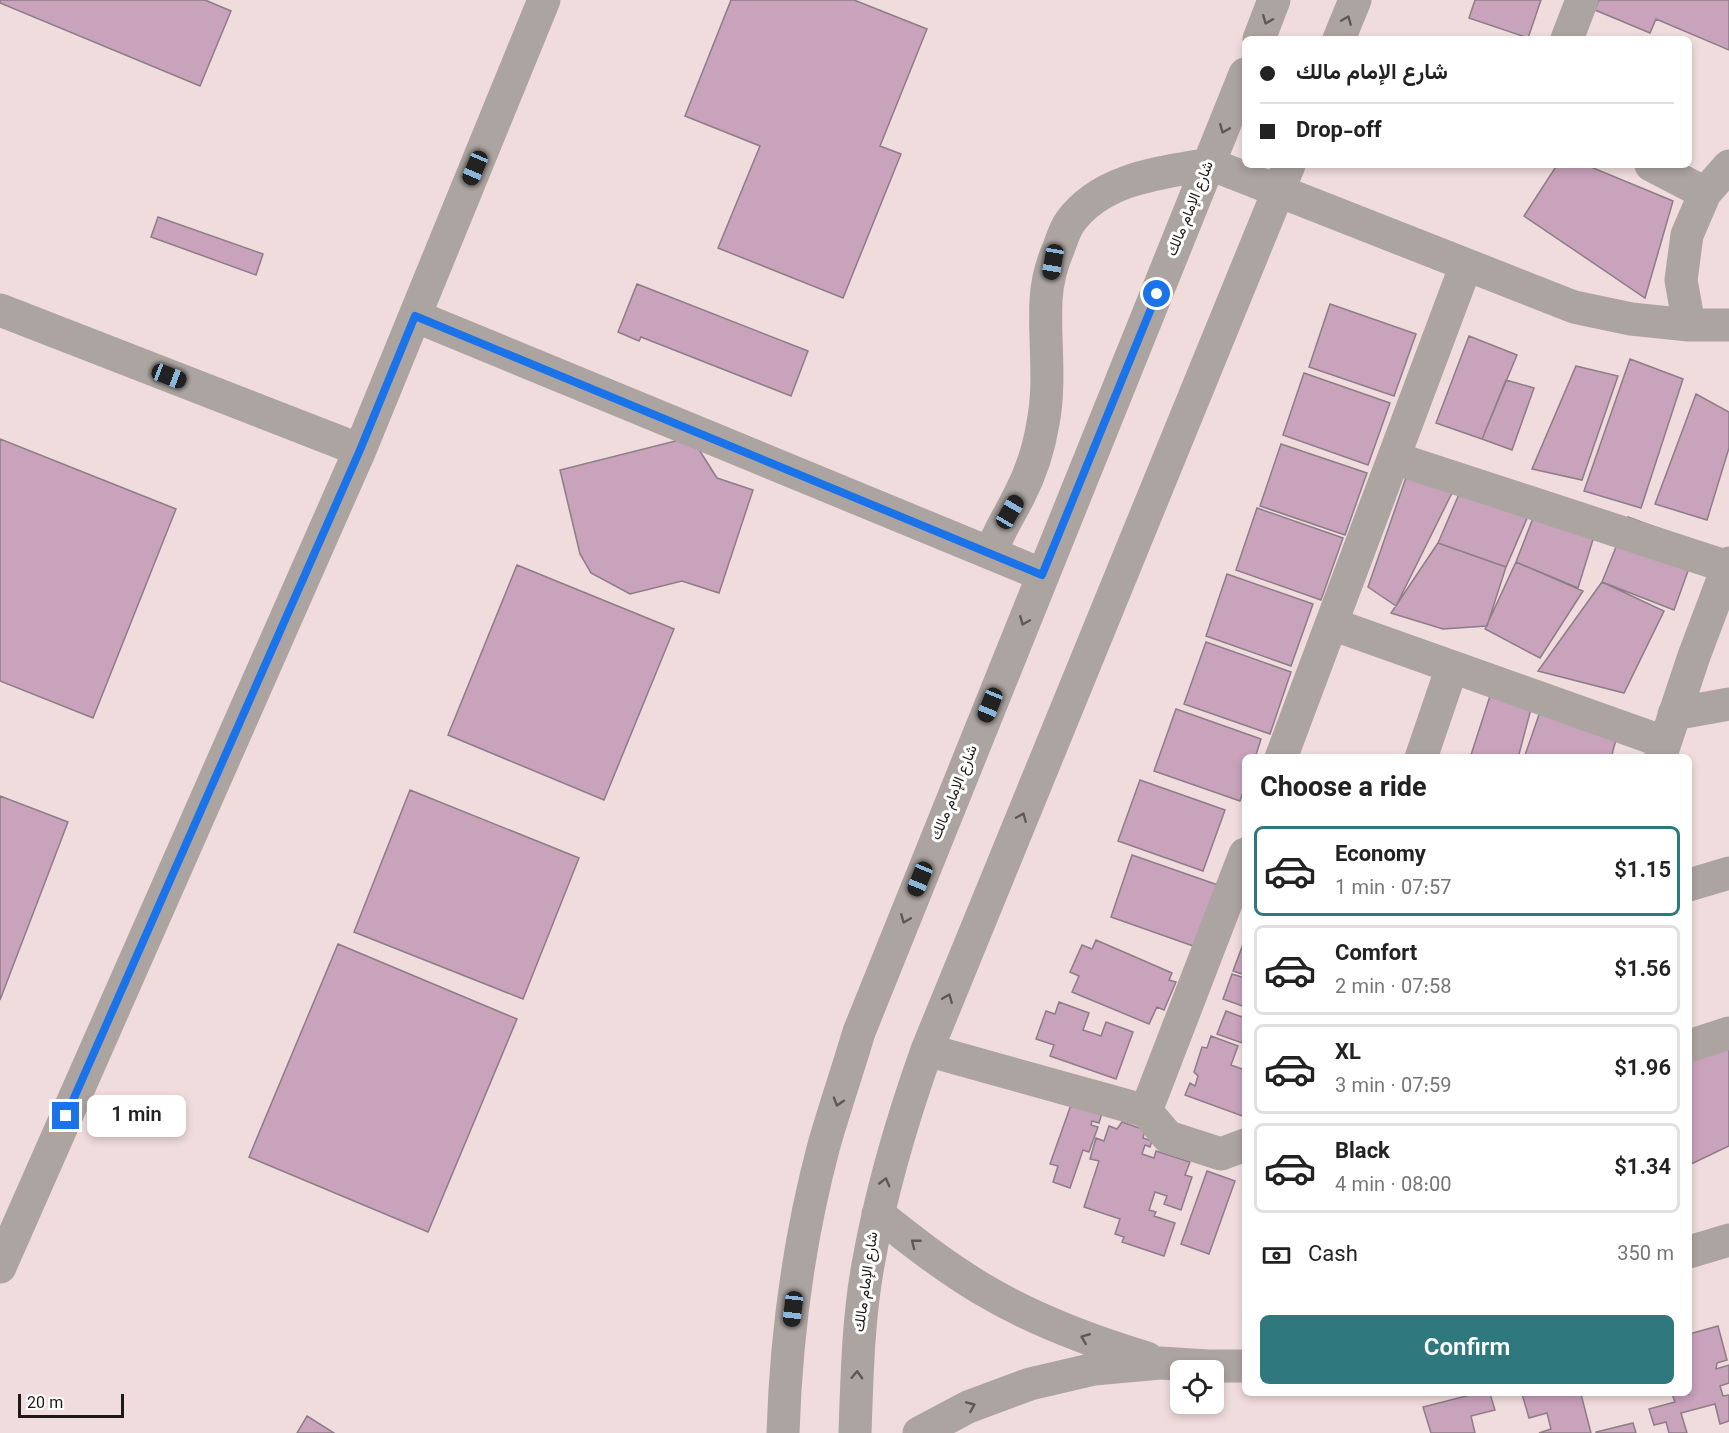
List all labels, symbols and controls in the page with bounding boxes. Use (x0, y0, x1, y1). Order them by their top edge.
one-way arrow (1261, 14, 1274, 24)
one-way arrow (1340, 15, 1352, 26)
text: شارع الإمام مالك (1296, 56, 1448, 91)
text: Drop-off (1296, 114, 1382, 149)
one-way arrow (1218, 123, 1231, 133)
car (460, 148, 490, 188)
street label: شارع الإمام مالك (1161, 158, 1221, 260)
car (1041, 243, 1065, 281)
route start (1143, 280, 1170, 307)
car (149, 361, 189, 391)
car (993, 492, 1027, 532)
one-way arrow (1019, 614, 1031, 625)
car (975, 685, 1005, 725)
street label: شارع الإمام مالك (925, 742, 985, 844)
text: Choose a ride (1260, 768, 1427, 811)
one-way arrow (1015, 813, 1027, 824)
text: Economy (1335, 838, 1426, 873)
icon: car (1263, 844, 1317, 898)
text: $1.15 (1614, 854, 1671, 889)
car (905, 859, 935, 899)
text: 1 min · 07:57 (1335, 873, 1451, 905)
one-way arrow (899, 913, 912, 923)
text: Comfort (1335, 937, 1417, 972)
icon: car (1263, 943, 1317, 997)
text: $1.56 (1614, 953, 1671, 988)
text: 2 min · 07:58 (1335, 972, 1451, 1004)
one-way arrow (941, 993, 953, 1004)
text: XL (1335, 1036, 1361, 1071)
icon: car (1263, 1042, 1317, 1096)
text: $1.96 (1614, 1052, 1671, 1087)
text: 3 min · 07:59 (1335, 1071, 1451, 1103)
callout: 1 min (87, 1095, 186, 1137)
one-way arrow (833, 1096, 845, 1107)
text: 1 min (111, 1100, 162, 1132)
route end (52, 1102, 79, 1129)
text: Black (1335, 1135, 1390, 1170)
icon: car (1263, 1141, 1317, 1195)
text: $1.34 (1614, 1151, 1671, 1186)
text: 4 min · 08:00 (1335, 1170, 1451, 1202)
one-way arrow (878, 1177, 890, 1188)
street label: شارع الإمام مالك (849, 1230, 885, 1334)
text: Cash (1308, 1238, 1358, 1273)
icon: cash (1260, 1239, 1293, 1272)
text: 350 m (1617, 1239, 1674, 1271)
one-way arrow (911, 1240, 922, 1251)
car (782, 1290, 804, 1328)
button: Confirm (1260, 1315, 1674, 1384)
one-way arrow (1080, 1333, 1091, 1345)
map controls (1170, 1360, 1224, 1414)
button: locate (1170, 1360, 1224, 1414)
one-way arrow (850, 1370, 863, 1379)
scale bar (18, 1391, 124, 1418)
text: 20 m (27, 1392, 63, 1417)
one-way arrow (965, 1401, 976, 1413)

